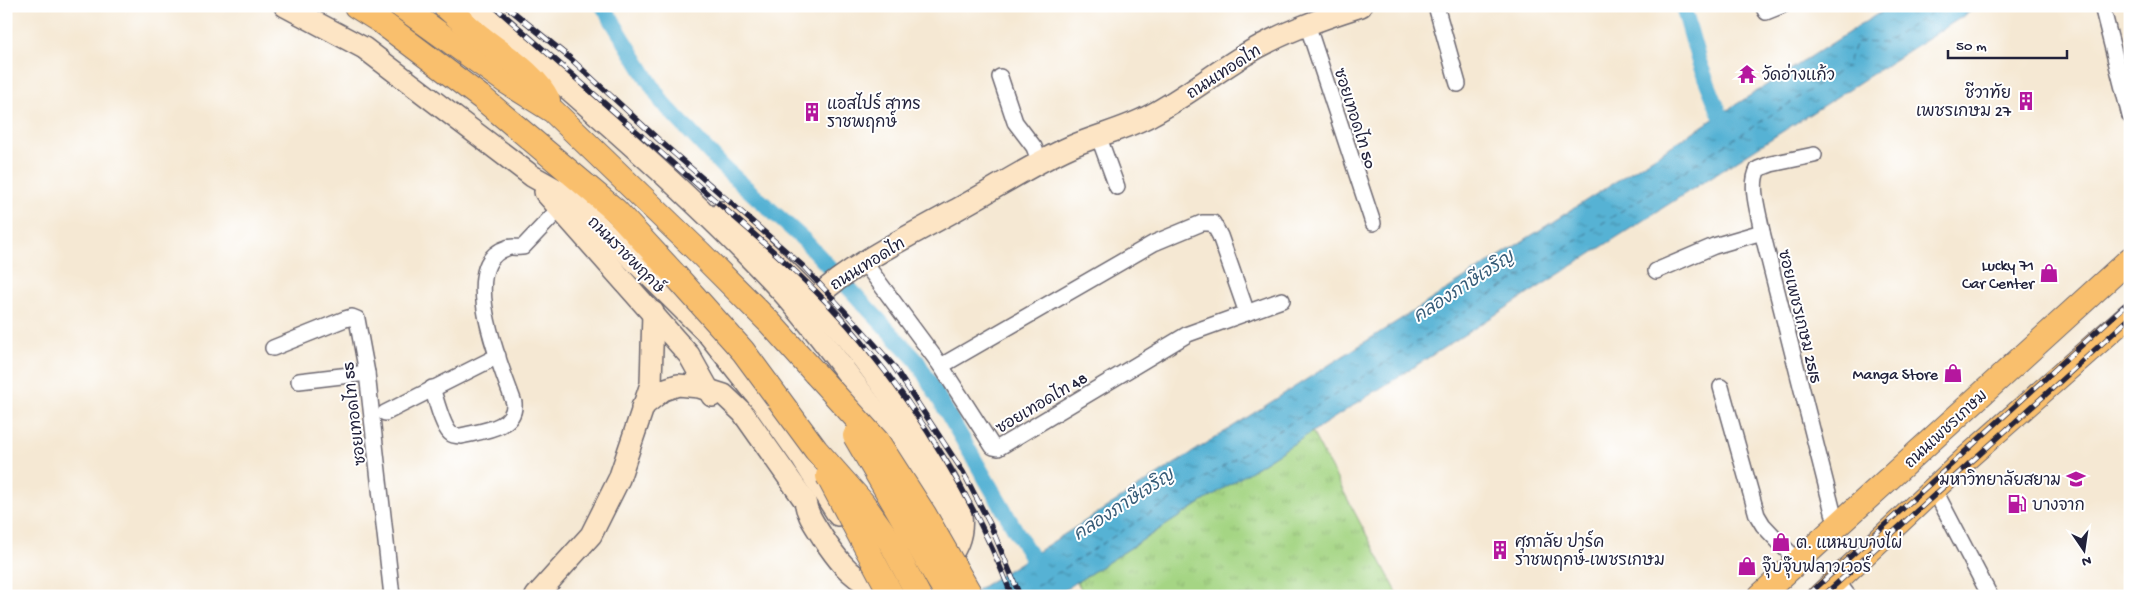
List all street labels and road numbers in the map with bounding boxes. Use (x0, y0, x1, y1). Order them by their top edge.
street label: ถนนเทอดไท (1182, 39, 1266, 105)
street label: ซอยเทอดไท 50 (1327, 65, 1383, 172)
street label: ถนนราชพฤกษ์ (582, 210, 671, 299)
street label: ถนนเทอดไท (825, 231, 910, 296)
street label: ซอยเพชรเกษม 25/5 (1772, 248, 1823, 386)
street label: ซอยเทอดไท 55 (336, 361, 372, 467)
street label: ซอยเทอดไท 48 (991, 366, 1092, 440)
street label: ถนนเพชรเกษม (1902, 387, 1993, 474)

